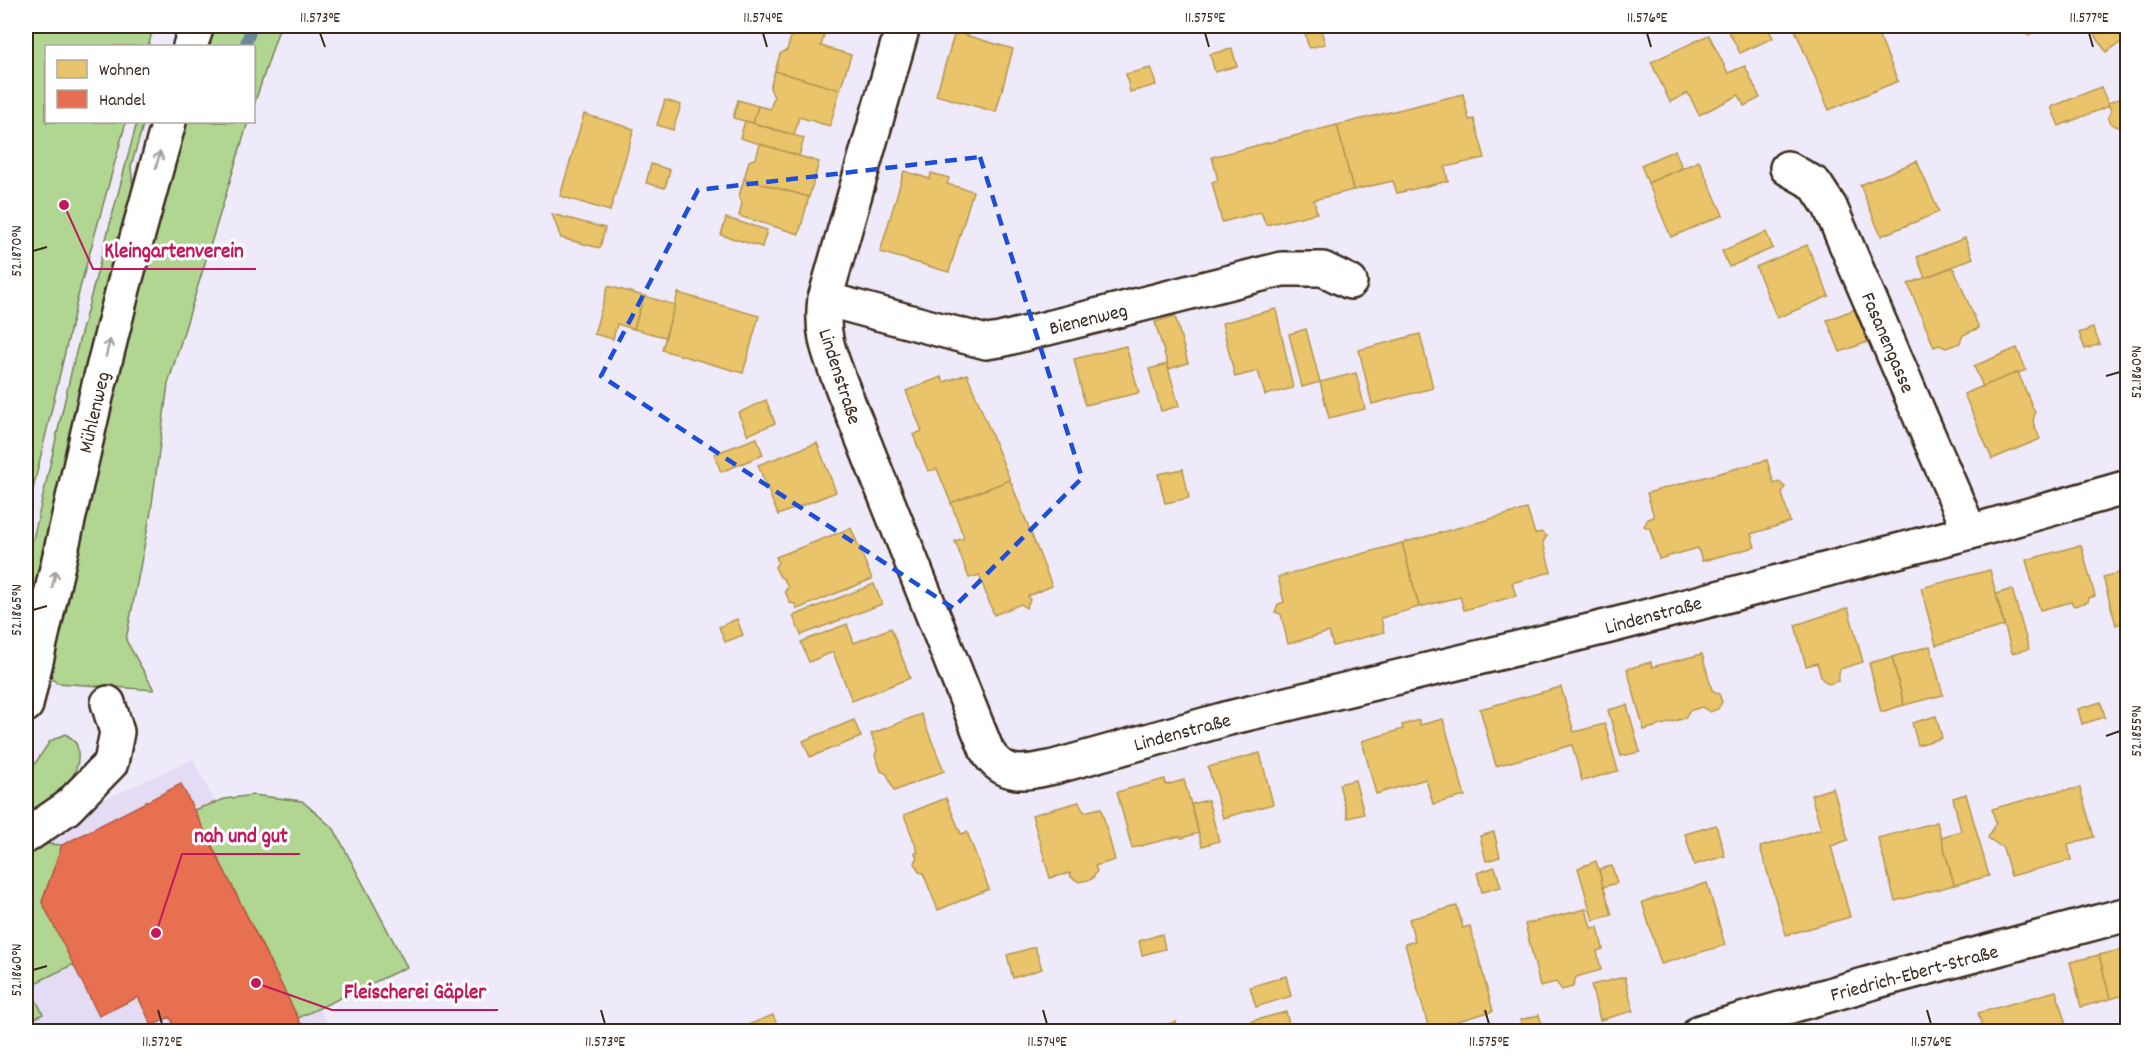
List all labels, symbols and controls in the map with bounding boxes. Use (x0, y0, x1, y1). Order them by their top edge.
text: 11.573°E (300, 8, 340, 30)
text: 11.574°E (743, 8, 783, 30)
text: 11.575°E (1185, 8, 1225, 30)
text: 11.576°E (1627, 8, 1668, 30)
text: 11.577°E (2069, 8, 2109, 30)
legend (45, 45, 255, 123)
text: Wohnen (99, 59, 150, 84)
text: Handel (99, 89, 146, 114)
one-way arrow (153, 151, 165, 170)
text: 52.1870°N (7, 225, 29, 277)
callout: Kleingartenverein (93, 230, 256, 269)
text: Kleingartenverein (104, 238, 244, 268)
street label: Fasanengasse (1852, 288, 1920, 398)
street label: Bienenweg (1047, 298, 1131, 344)
street label: Lindenstraße (809, 325, 867, 429)
one-way arrow (103, 339, 115, 358)
text: 52.1860°N (2127, 345, 2149, 399)
street label: Mühlenweg (73, 369, 119, 456)
one-way arrow (49, 570, 60, 589)
text: 52.1865°N (7, 584, 29, 636)
street label: Lindenstraße (1602, 590, 1706, 643)
text: 52.1855°N (2127, 705, 2149, 757)
street label: Lindenstraße (1131, 707, 1235, 760)
callout: nah und gut (182, 815, 300, 854)
text: nah und gut (194, 823, 288, 853)
street label: Friedrich-Ebert-Straße (1828, 939, 2002, 1011)
text: 52.1860°N (7, 943, 29, 997)
callout: Fleischerei Gäpler (332, 971, 498, 1010)
text: Fleischerei Gäpler (344, 979, 487, 1009)
text: 11.572°E (142, 1032, 182, 1054)
text: 11.573°E (585, 1032, 625, 1054)
text: 11.574°E (1027, 1032, 1067, 1054)
text: 11.575°E (1469, 1032, 1509, 1054)
text: 11.576°E (1911, 1032, 1952, 1054)

